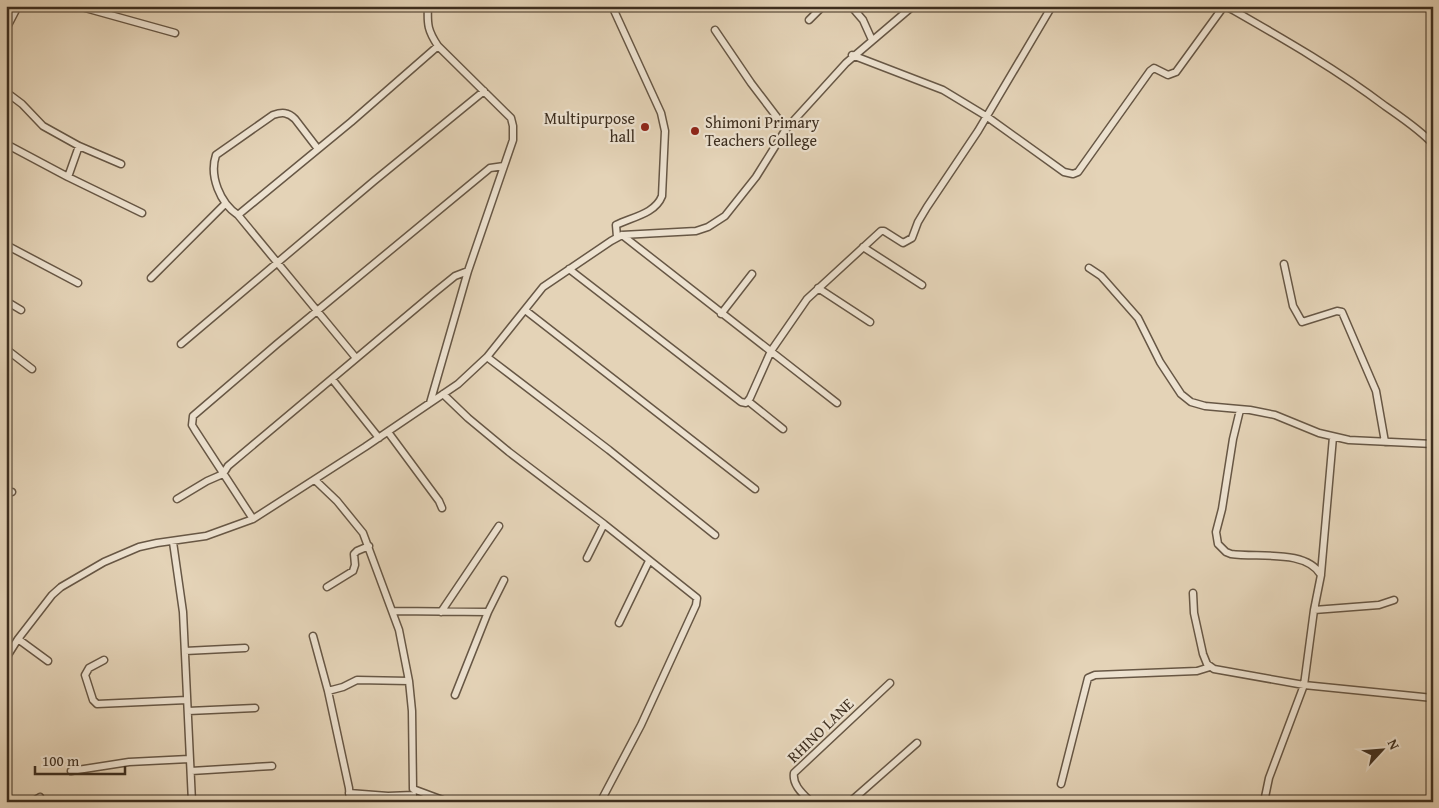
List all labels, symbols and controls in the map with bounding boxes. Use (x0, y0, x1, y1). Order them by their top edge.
place label: Multipurpose hall (544, 106, 636, 148)
place label: Shimoni Primary Teachers College (705, 110, 819, 152)
marker: Multipurpose hall (639, 121, 651, 133)
marker: Shimoni Primary Teachers College (689, 125, 701, 137)
street label: RHINO LANE (781, 692, 859, 768)
north arrow (1356, 726, 1406, 776)
text: N (1383, 736, 1405, 753)
scale bar (35, 743, 125, 775)
text: 100 m (42, 750, 80, 771)

